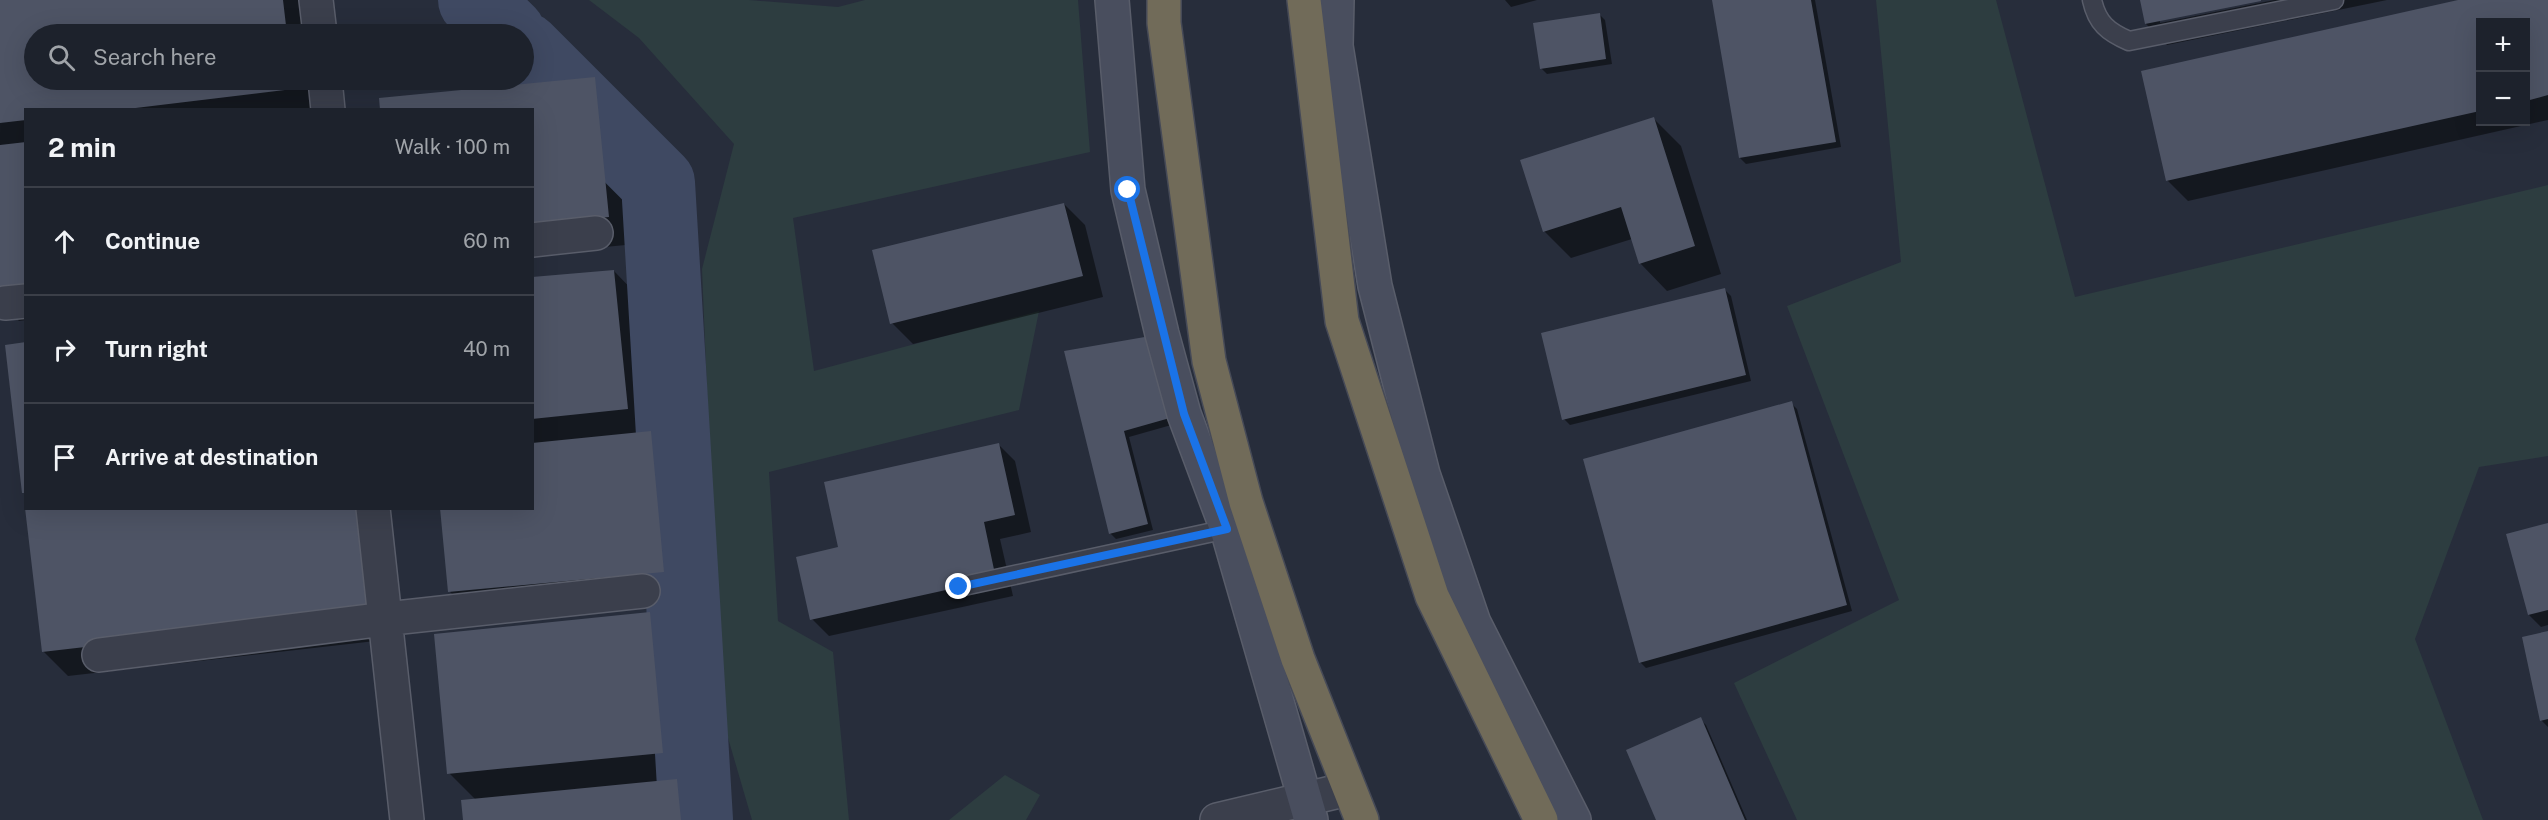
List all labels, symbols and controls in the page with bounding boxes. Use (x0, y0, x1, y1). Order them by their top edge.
map controls (2476, 18, 2530, 126)
button: + (2476, 18, 2530, 72)
search box (24, 24, 534, 90)
icon: search (45, 41, 78, 74)
text: Search here (93, 44, 217, 70)
button: − (2476, 72, 2530, 126)
text: 2 min (48, 132, 116, 163)
text: Walk · 100 m (395, 135, 510, 159)
route start (1114, 176, 1140, 202)
icon: ahead (48, 225, 81, 258)
text: Continue (105, 228, 200, 254)
text: 60 m (463, 229, 510, 253)
icon: right (48, 333, 81, 366)
text: Turn right (105, 336, 208, 362)
text: 40 m (463, 337, 510, 361)
icon: arrive (48, 441, 81, 474)
text: Arrive at destination (105, 444, 318, 470)
route end (945, 573, 971, 599)

